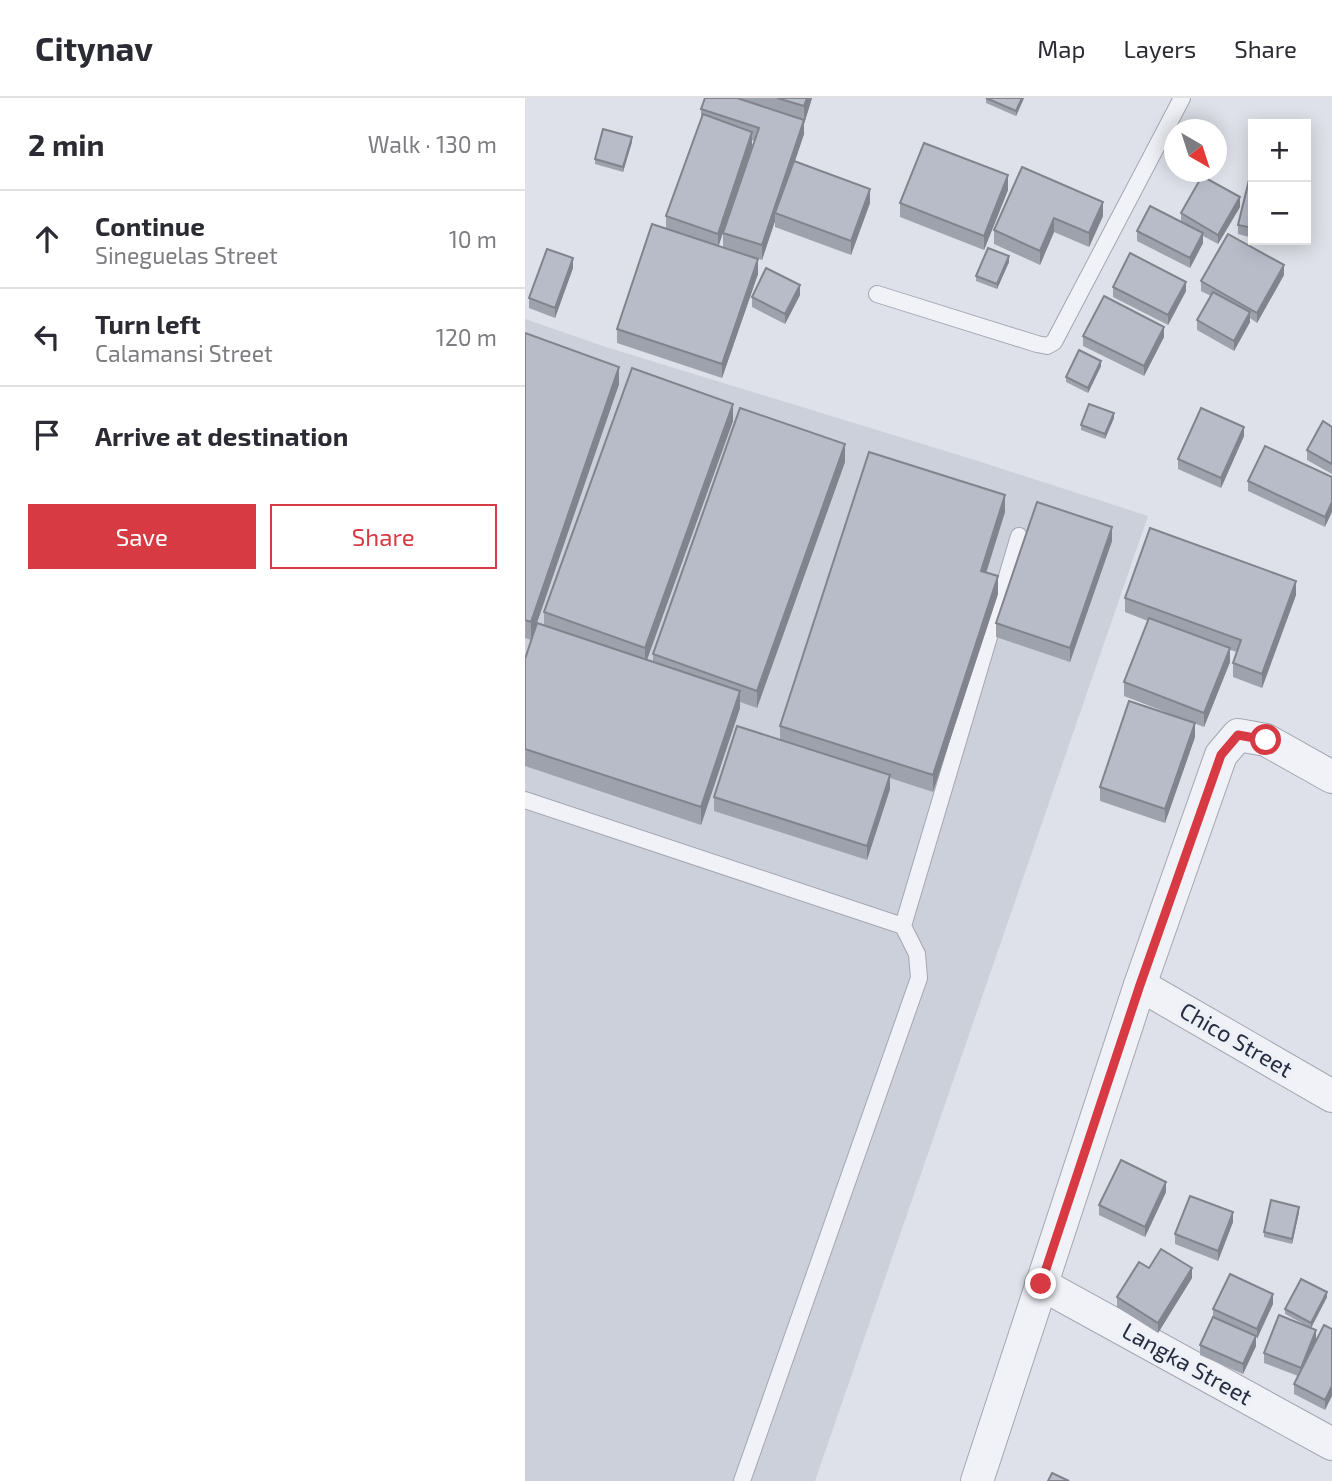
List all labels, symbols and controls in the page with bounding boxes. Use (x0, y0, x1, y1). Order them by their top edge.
text: Citynav (35, 28, 153, 68)
text: Map (1037, 34, 1085, 63)
text: Layers (1123, 34, 1196, 63)
text: Share (1234, 34, 1297, 63)
north arrow (1164, 119, 1227, 182)
map controls (1248, 119, 1311, 245)
button: + (1248, 119, 1311, 182)
text: 2 min (28, 126, 105, 162)
text: Walk · 130 m (368, 130, 497, 158)
button: − (1248, 182, 1311, 245)
text: Continue (95, 210, 205, 241)
icon: ahead (28, 220, 66, 258)
text: 10 m (449, 225, 497, 253)
text: Sineguelas Street (95, 241, 278, 269)
text: Turn left (95, 308, 201, 339)
icon: left (28, 318, 66, 356)
text: 120 m (436, 323, 497, 351)
text: Calamansi Street (95, 339, 273, 367)
icon: arrive (28, 416, 66, 454)
text: Arrive at destination (95, 420, 348, 451)
button: Save (28, 504, 256, 569)
button: Share (270, 504, 497, 569)
route start (1250, 724, 1281, 755)
street label: Chico Street (1175, 996, 1298, 1083)
route end (1025, 1268, 1056, 1299)
street label: Langka Street (1118, 1316, 1257, 1410)

